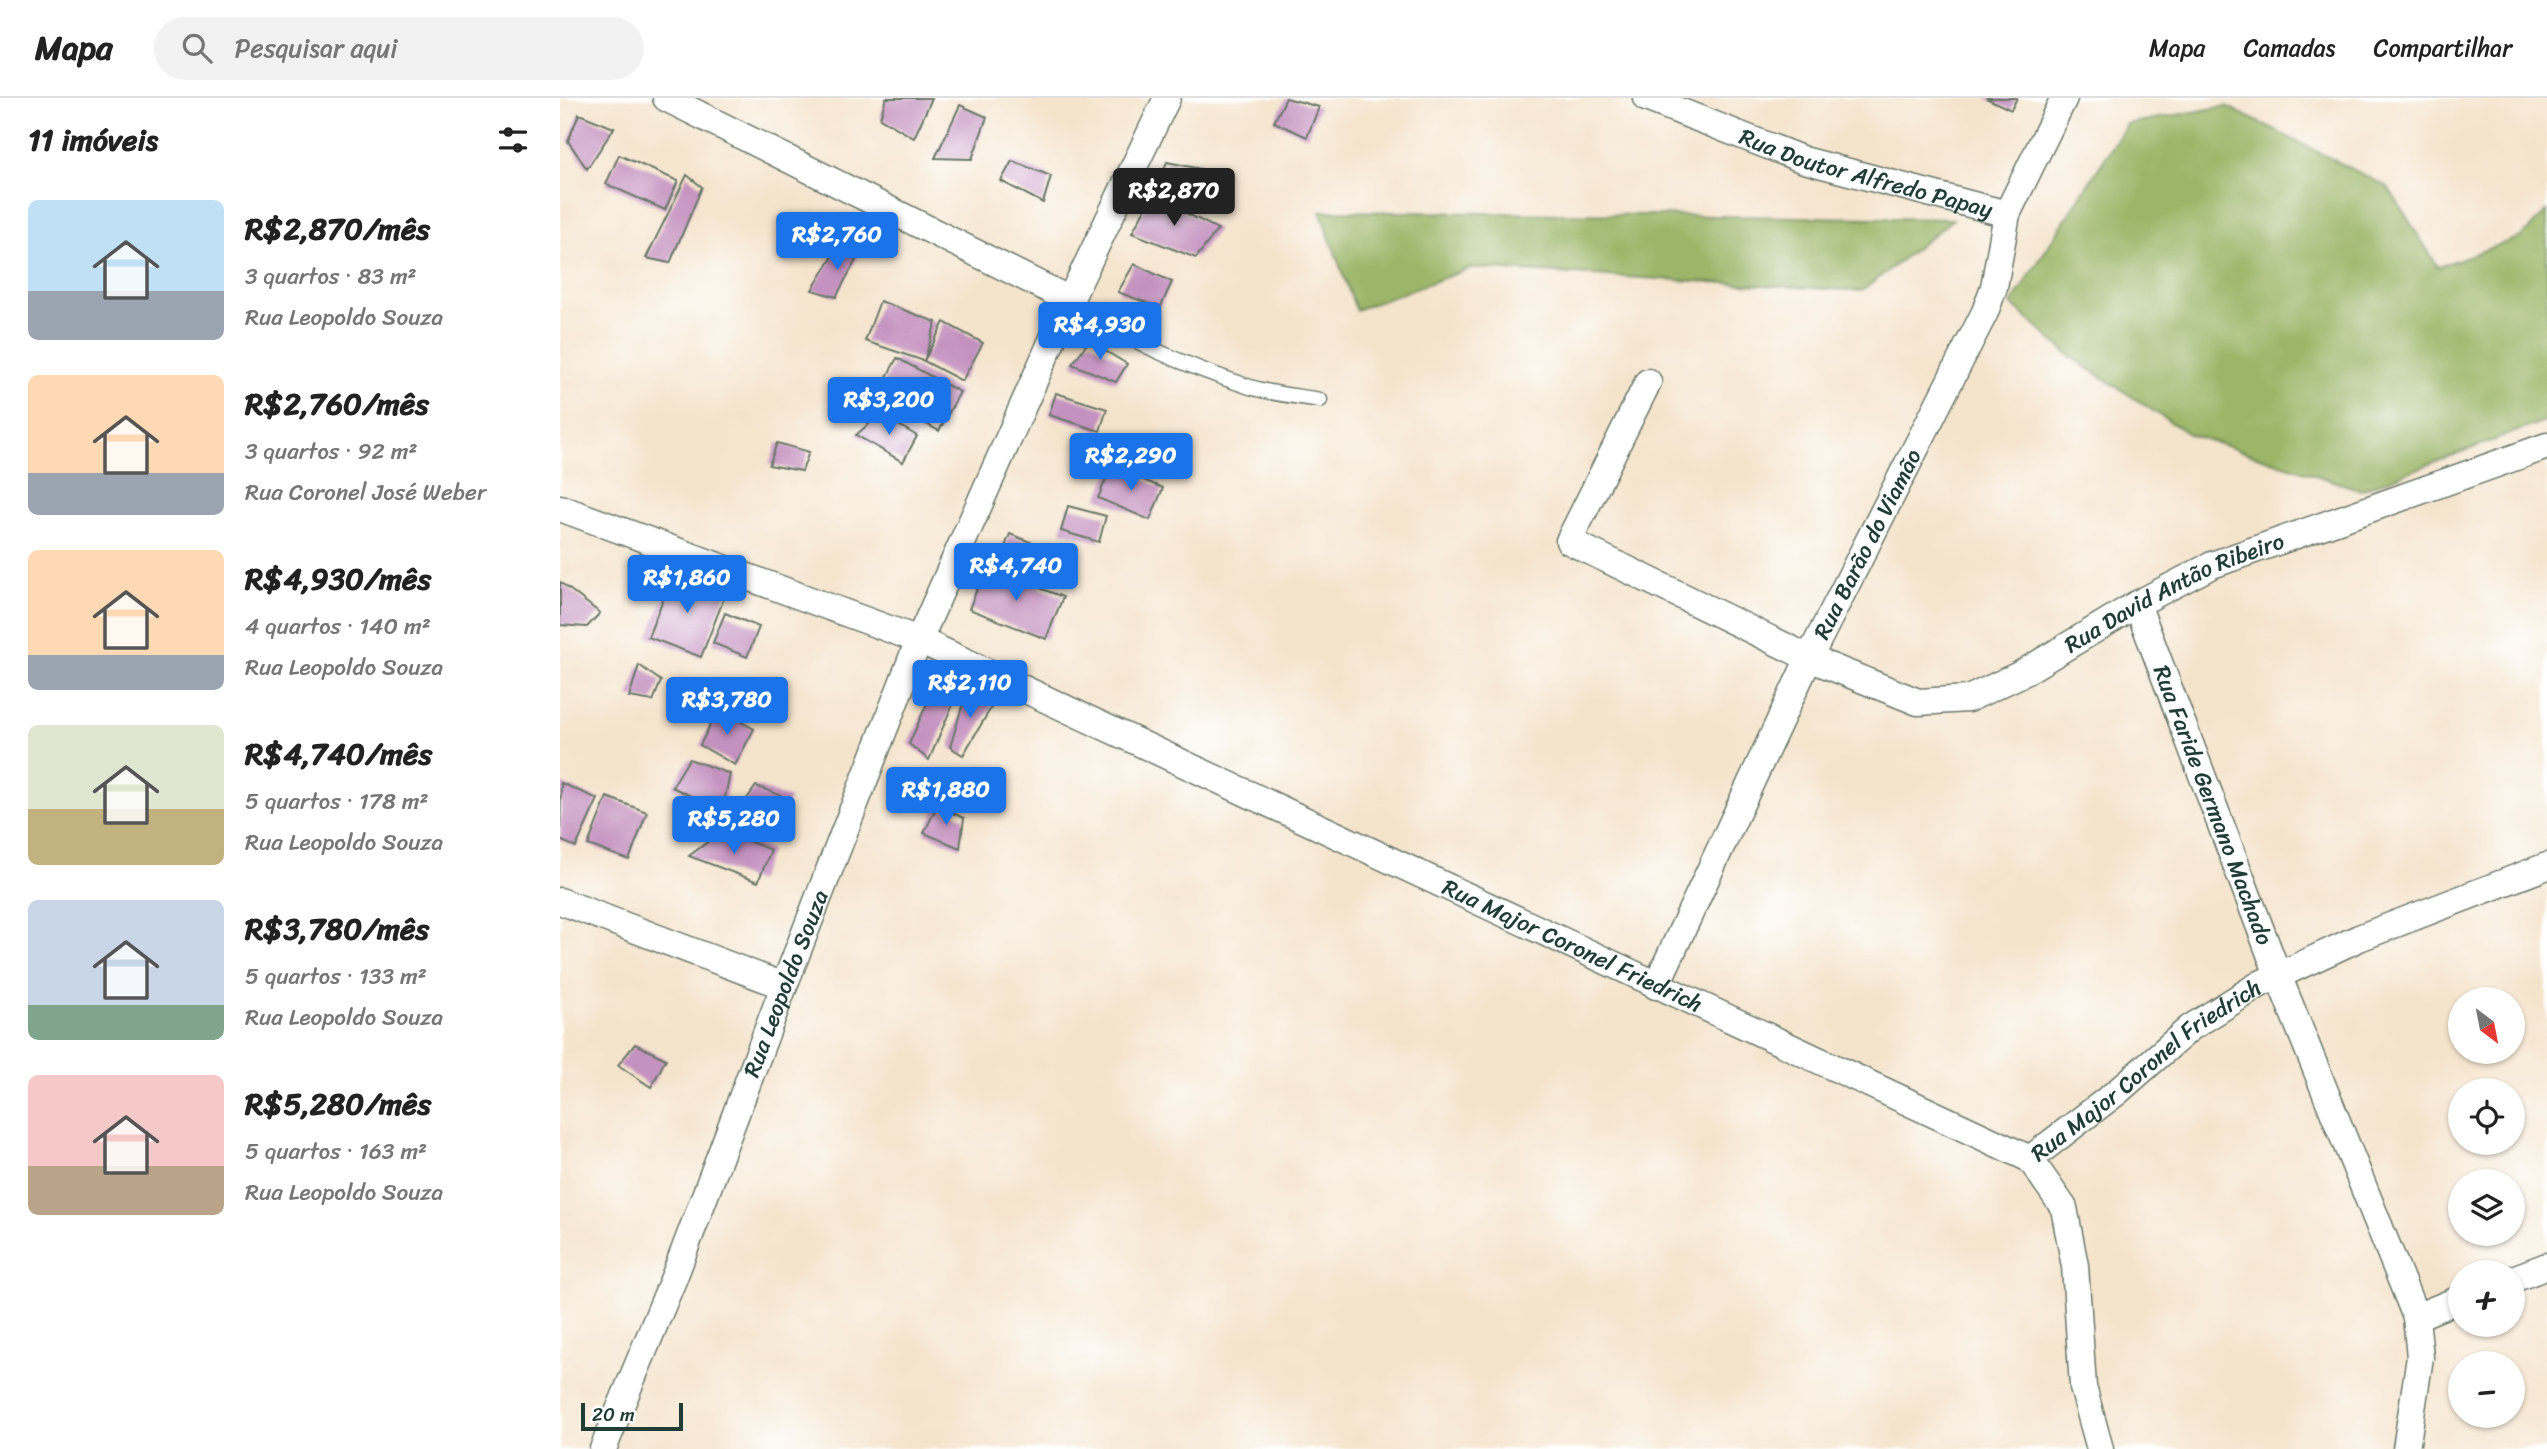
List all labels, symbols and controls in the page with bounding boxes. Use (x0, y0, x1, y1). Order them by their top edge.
search box (154, 17, 644, 80)
text: Mapa (35, 19, 112, 77)
text: Pesquisar aqui (234, 25, 397, 71)
text: Mapa (2149, 27, 2205, 69)
text: Camadas (2243, 27, 2335, 69)
text: Compartilhar (2373, 27, 2512, 69)
icon: search (178, 29, 216, 67)
text: 11 imóveis (28, 113, 158, 167)
street label: Rua Doutor Alfredo Papay (1733, 116, 1997, 230)
icon: filters (494, 121, 532, 159)
pin: R$2,870 (1109, 169, 1239, 228)
text: R$2,870 (1129, 170, 1219, 211)
text: R$2,870/mês (245, 202, 430, 256)
pin: R$2,760 (772, 212, 902, 272)
text: R$2,760 (792, 214, 882, 255)
icon: home (84, 228, 168, 312)
text: 3 quartos · 83 m² (245, 256, 417, 297)
text: Rua Leopoldo Souza (245, 297, 443, 338)
pin: R$4,930 (1035, 302, 1165, 362)
text: R$4,930 (1054, 304, 1146, 345)
text: R$2,760/mês (245, 377, 429, 431)
pin: R$3,200 (824, 378, 954, 437)
text: R$3,200 (844, 379, 934, 420)
icon: home (84, 403, 168, 487)
text: 3 quartos · 92 m² (245, 431, 418, 472)
pin: R$2,290 (1066, 434, 1196, 493)
text: R$2,290 (1086, 435, 1176, 476)
street label: Rua Barão do Viamão (1801, 441, 1933, 647)
text: Rua Coronel José Weber (245, 472, 486, 513)
street label: Rua David Antão Ribeiro (2056, 520, 2290, 664)
pin: R$4,740 (951, 544, 1081, 603)
text: R$4,740 (970, 545, 1062, 586)
text: R$4,930/mês (245, 552, 431, 606)
pin: R$1,860 (622, 556, 752, 615)
text: R$1,860 (644, 557, 730, 598)
icon: home (84, 578, 168, 662)
text: 4 quartos · 140 m² (245, 606, 431, 647)
text: Rua Leopoldo Souza (245, 647, 443, 688)
street label: Rua Faride Germano Machado (2141, 659, 2285, 951)
pin: R$2,110 (905, 660, 1035, 720)
text: R$2,110 (928, 662, 1012, 703)
pin: R$3,780 (662, 678, 792, 737)
text: R$3,780 (682, 679, 772, 720)
text: R$4,740/mês (245, 727, 432, 781)
icon: home (84, 753, 168, 837)
pin: R$1,880 (881, 768, 1011, 827)
text: R$1,880 (902, 769, 990, 810)
text: 5 quartos · 178 m² (245, 781, 428, 822)
pin: R$5,280 (669, 796, 799, 856)
text: R$5,280 (688, 798, 780, 839)
text: Rua Leopoldo Souza (245, 822, 443, 863)
street label: Rua Major Coronel Friedrich (1436, 867, 1710, 1024)
street label: Rua Leopoldo Souza (731, 883, 840, 1083)
text: R$3,780/mês (245, 902, 429, 956)
icon: home (84, 928, 168, 1012)
text: 5 quartos · 133 m² (245, 956, 427, 997)
street label: Rua Major Coronel Friedrich (2021, 967, 2270, 1173)
north arrow (2448, 987, 2525, 1064)
map controls (2448, 987, 2525, 1428)
text: Rua Leopoldo Souza (245, 997, 443, 1038)
text: R$5,280/mês (245, 1077, 431, 1131)
button: locate (2448, 1078, 2525, 1155)
icon: home (84, 1103, 168, 1187)
text: 5 quartos · 163 m² (245, 1131, 427, 1172)
button: layers (2448, 1169, 2525, 1246)
text: Rua Leopoldo Souza (245, 1172, 443, 1213)
button: + (2448, 1260, 2525, 1337)
button: − (2448, 1351, 2525, 1428)
text: 20 m (592, 1398, 635, 1431)
scale bar (581, 1400, 682, 1432)

